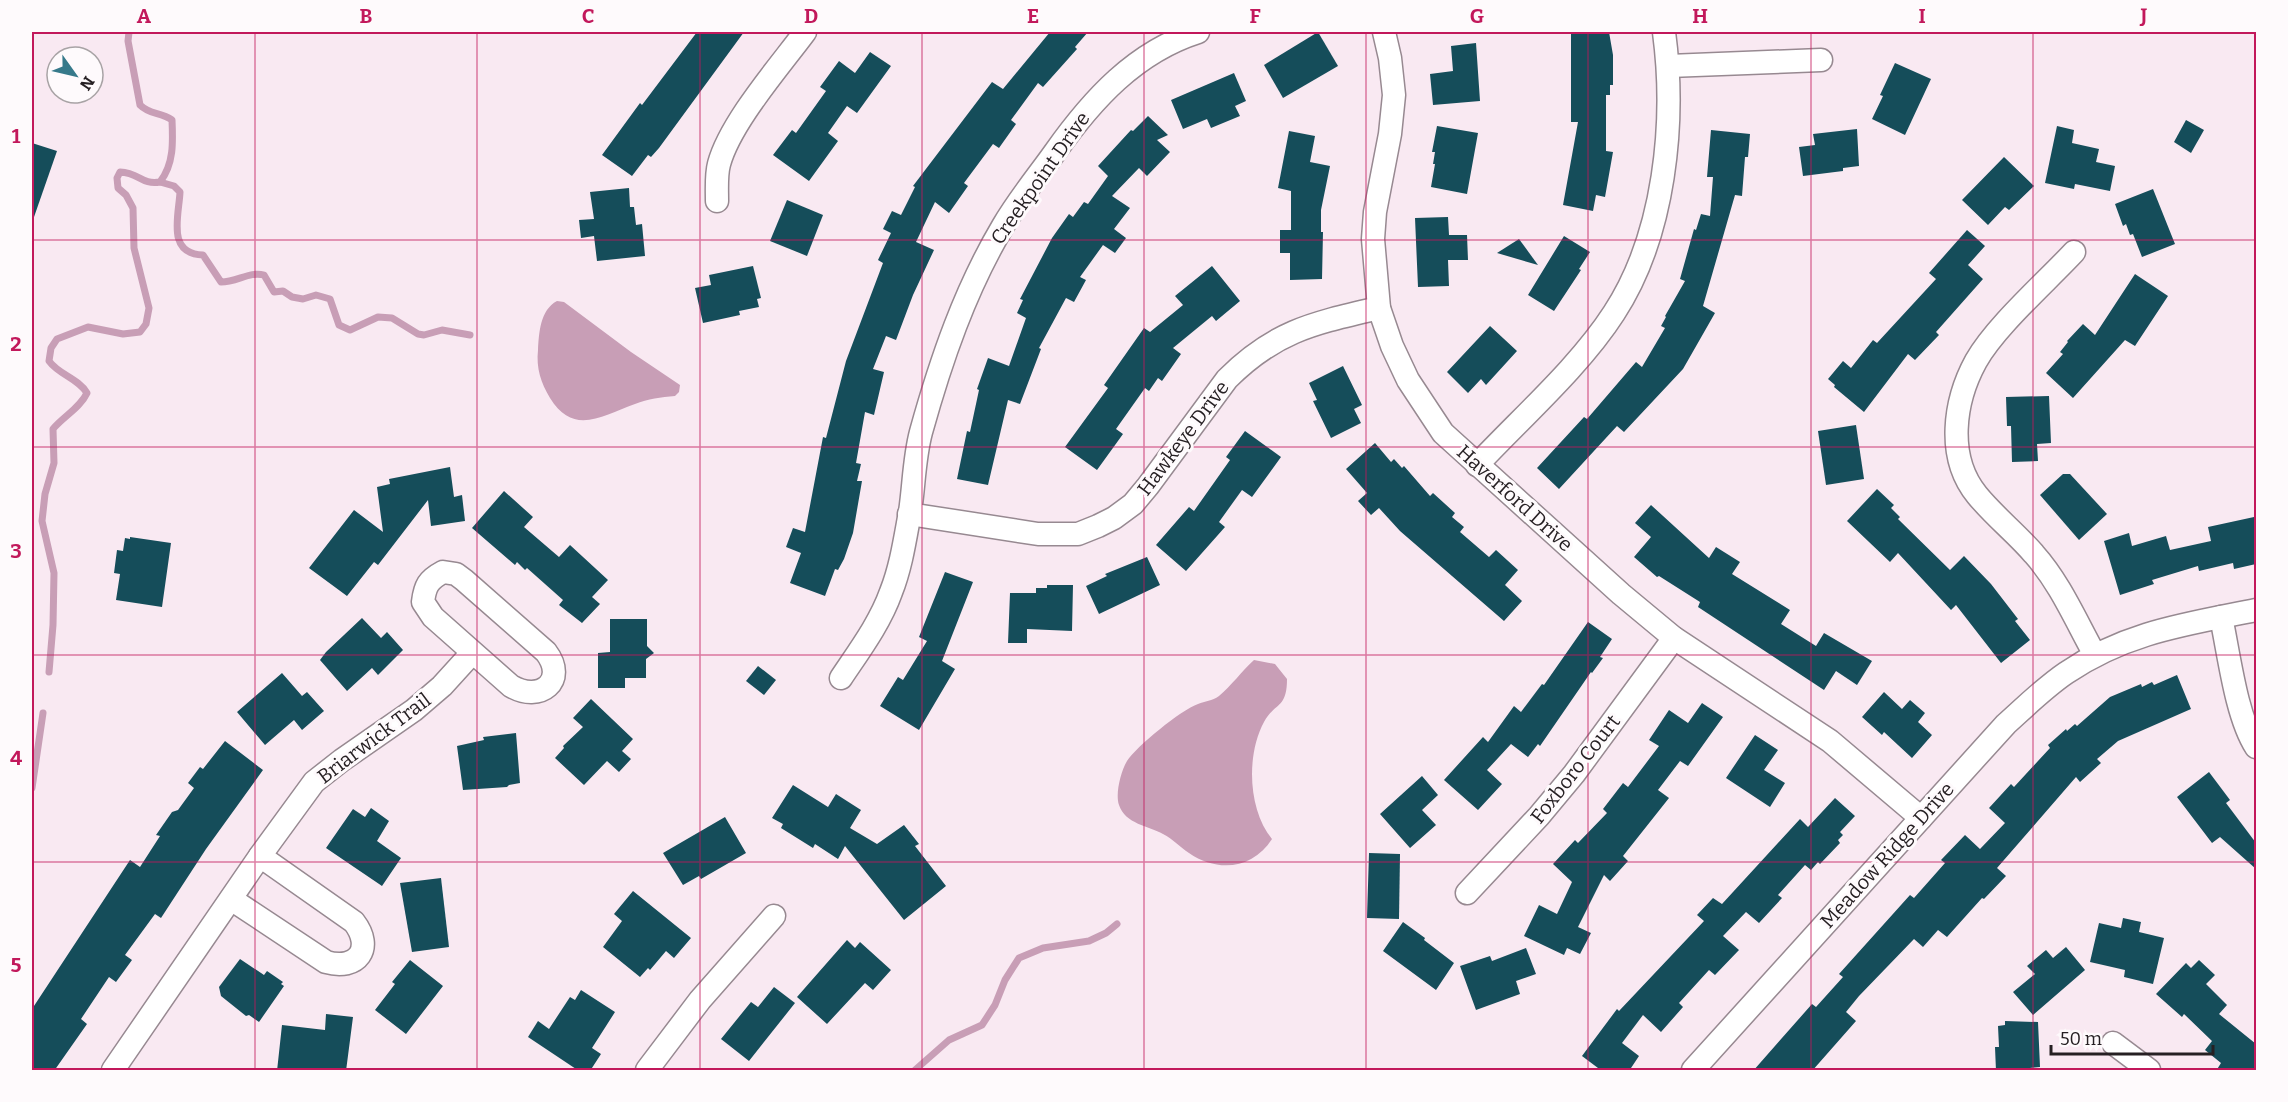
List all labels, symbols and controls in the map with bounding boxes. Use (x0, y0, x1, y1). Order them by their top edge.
text: A (137, 4, 152, 28)
text: B (360, 4, 373, 28)
text: C (582, 4, 594, 28)
text: D (804, 4, 818, 28)
text: E (1027, 4, 1039, 28)
text: F (1249, 4, 1261, 28)
text: G (1470, 4, 1484, 28)
text: H (1692, 4, 1708, 28)
text: I (1918, 4, 1926, 28)
text: J (2140, 4, 2148, 28)
north arrow (45, 45, 105, 105)
text: N (76, 73, 98, 94)
street label: Creekpoint Drive (985, 107, 1095, 249)
text: 1 (12, 124, 21, 148)
text: 2 (10, 332, 22, 356)
street label: Hawkeye Drive (1132, 376, 1234, 500)
street label: Haverford Drive (1452, 440, 1578, 556)
text: 3 (10, 539, 22, 563)
street label: Briarwick Trail (313, 687, 436, 788)
street label: Foxboro Court (1525, 710, 1625, 828)
text: 4 (10, 746, 22, 770)
street label: Meadow Ridge Drive (1815, 777, 1959, 933)
text: 5 (11, 953, 22, 977)
scale bar (2051, 1018, 2213, 1056)
text: 50 m (2060, 1028, 2102, 1050)

